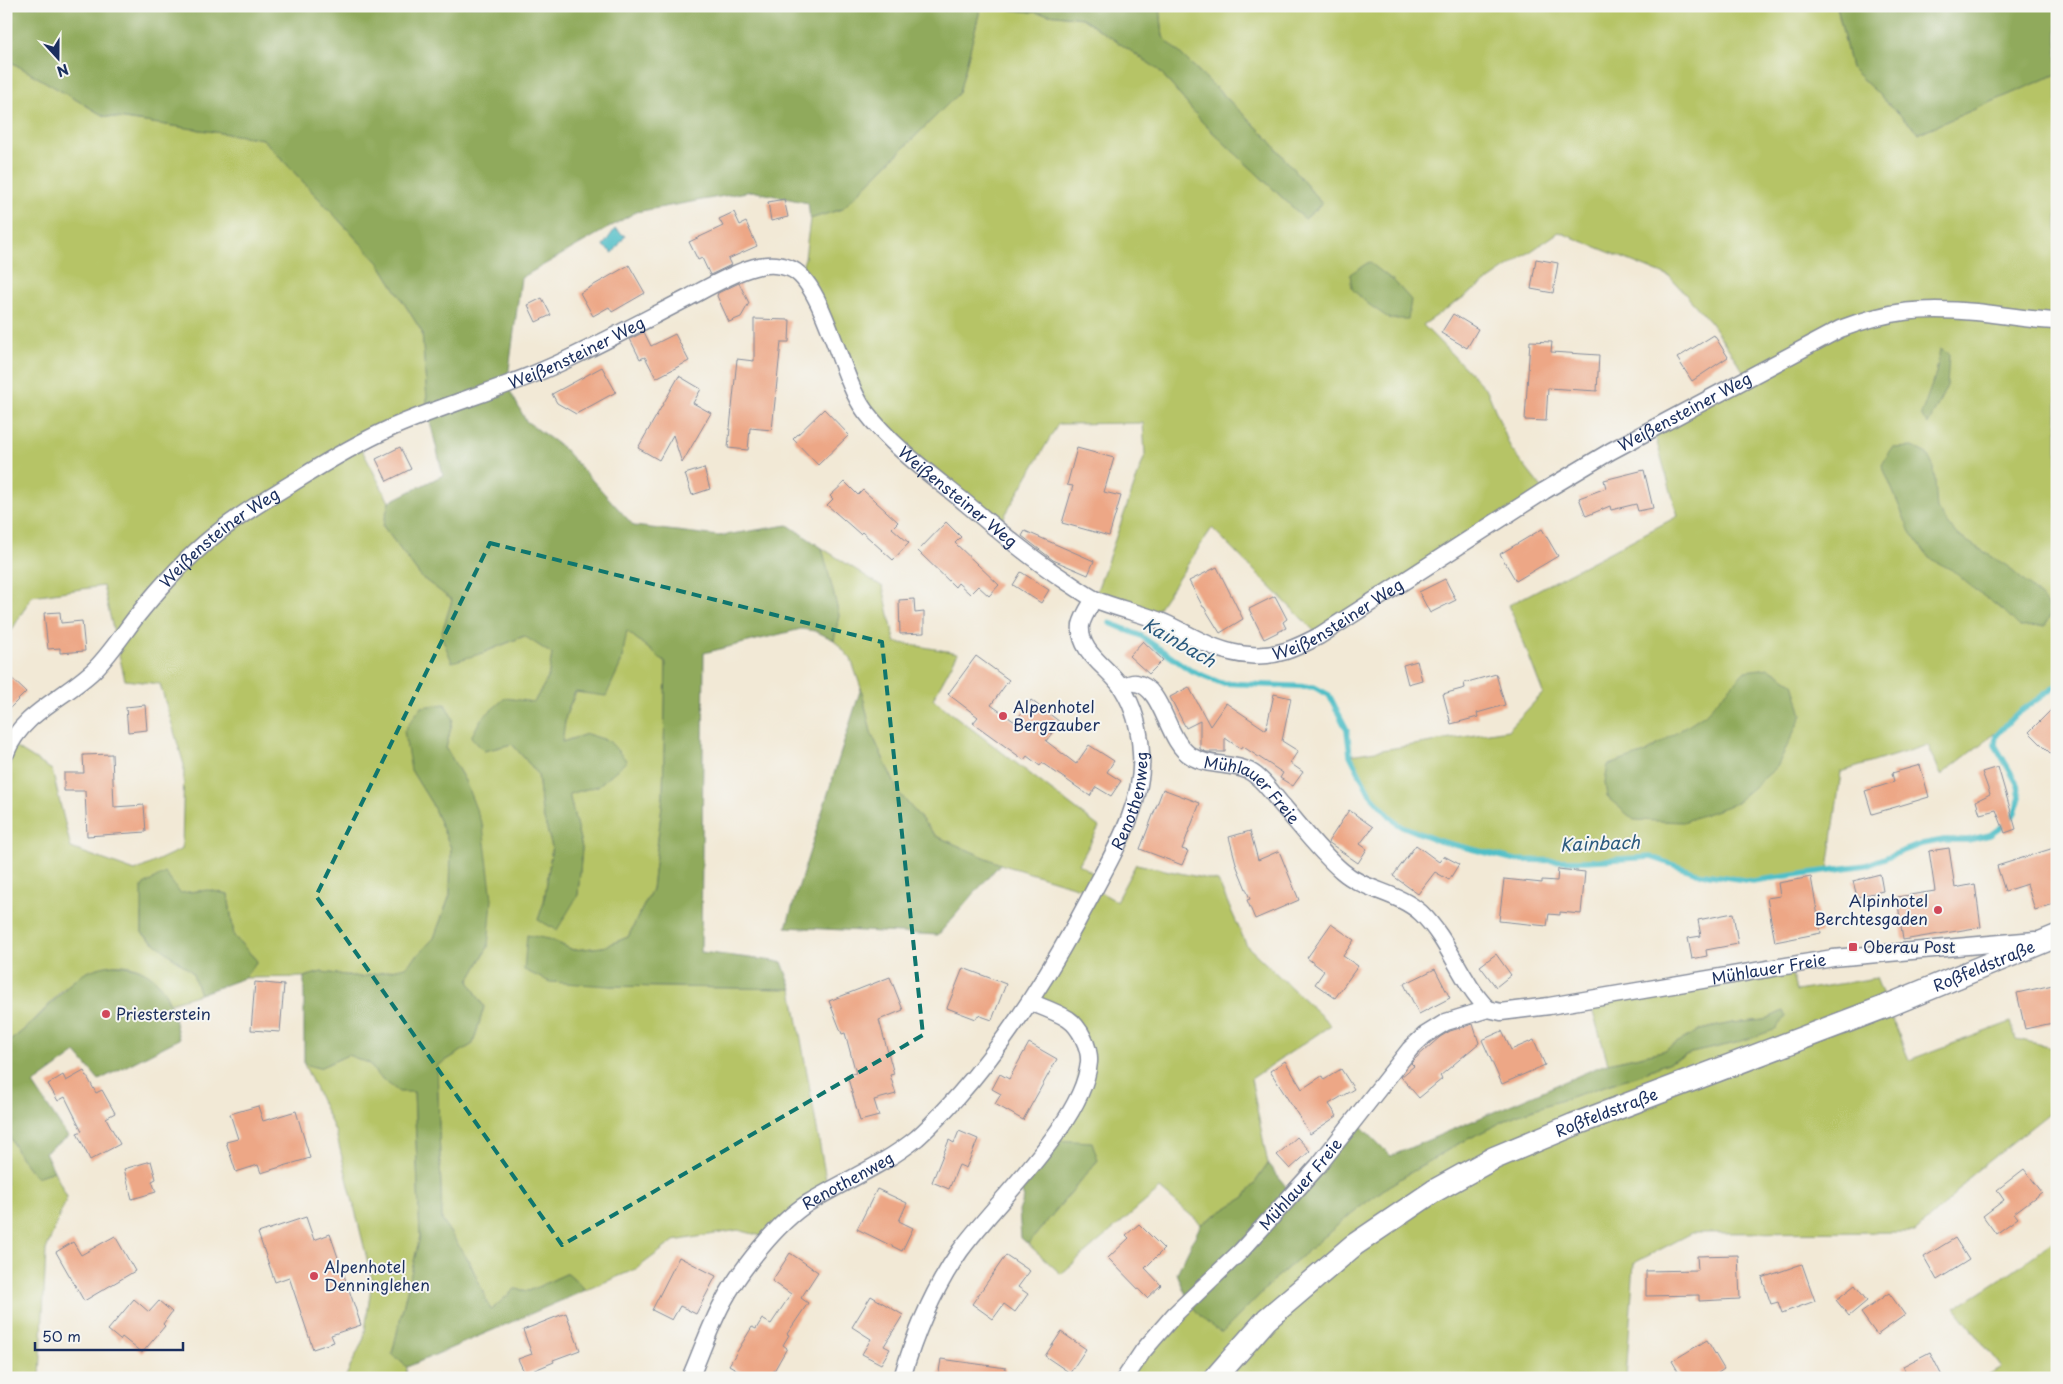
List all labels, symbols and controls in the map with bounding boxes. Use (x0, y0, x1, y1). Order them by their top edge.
north arrow (32, 32, 82, 82)
text: N (54, 59, 72, 82)
street label: Weißensteiner Weg (505, 310, 648, 394)
street label: Weißensteiner Weg (1613, 365, 1755, 456)
street label: Weißensteiner Weg (893, 440, 1023, 552)
street label: Weißensteiner Weg (153, 481, 283, 593)
street label: Weißensteiner Weg (1269, 572, 1407, 665)
water label: Kainbach (1138, 610, 1222, 674)
place label: Alpenhotel Bergzauber (1013, 694, 1100, 736)
marker: Alpenhotel Bergzauber (997, 710, 1009, 722)
street label: Mühlauer Freie (1202, 749, 1306, 829)
street label: Renothenweg (1104, 751, 1152, 854)
water label: Kainbach (1560, 828, 1641, 857)
place label: Alpinhotel Berchtesgaden (1815, 888, 1928, 930)
marker: Alpinhotel Berchtesgaden (1932, 904, 1944, 916)
street label: Roßfeldstraße (1929, 933, 2038, 997)
place label: Oberau Post (1863, 934, 1955, 958)
marker: Oberau Post (1847, 941, 1859, 953)
street label: Mühlauer Freie (1710, 946, 1828, 989)
place label: Priesterstein (116, 1001, 211, 1025)
marker: Priesterstein (100, 1008, 112, 1020)
street label: Roßfeldstraße (1551, 1081, 1661, 1142)
street label: Mühlauer Freie (1253, 1132, 1347, 1235)
street label: Renothenweg (797, 1145, 898, 1215)
place label: Alpenhotel Denninglehen (324, 1254, 430, 1296)
marker: Alpenhotel Denninglehen (308, 1270, 320, 1282)
scale bar (35, 1319, 182, 1351)
text: 50 m (42, 1324, 81, 1347)

